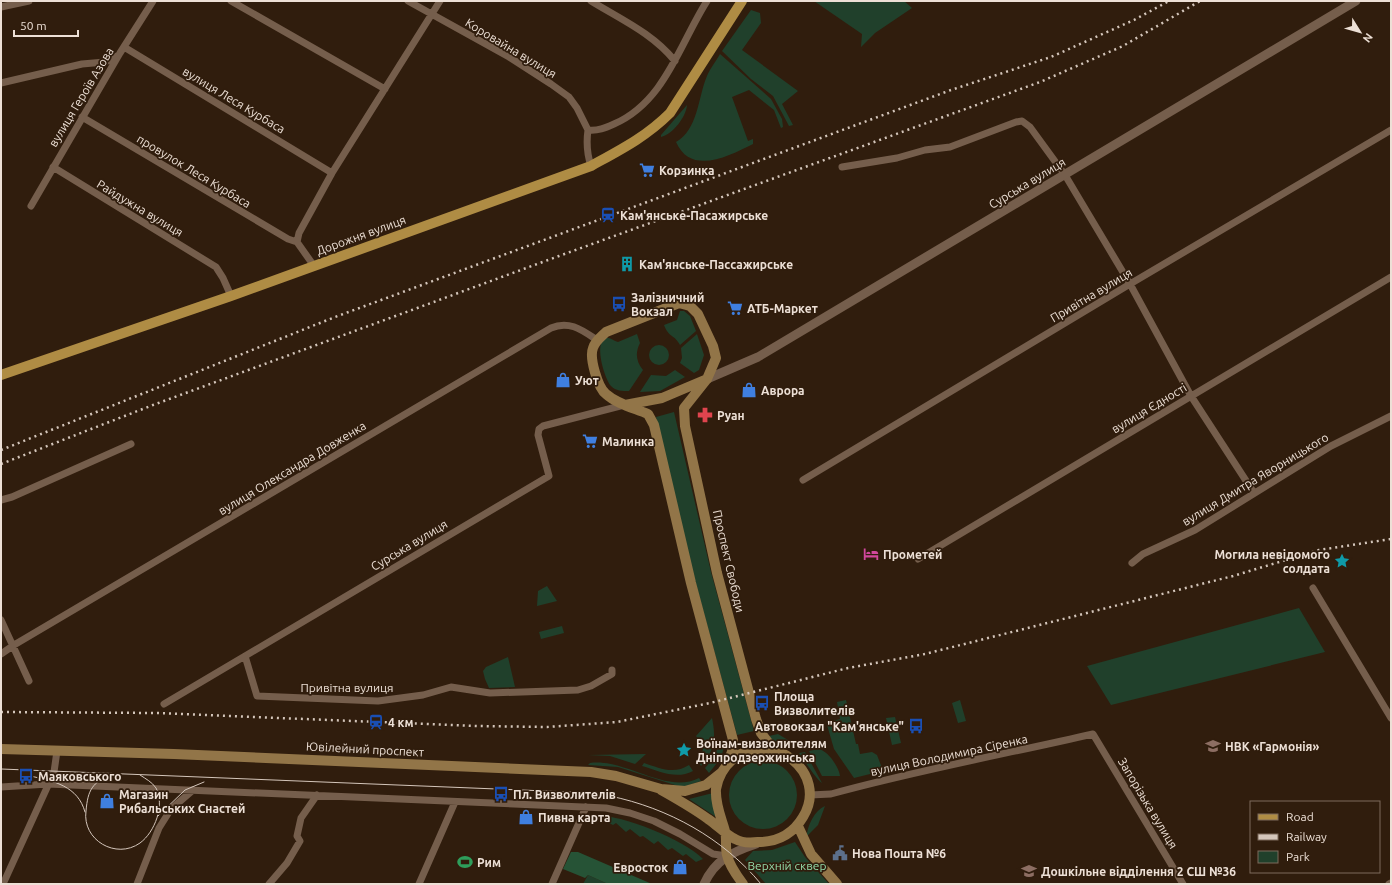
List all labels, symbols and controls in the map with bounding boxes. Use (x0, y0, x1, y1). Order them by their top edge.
scale bar (14, 12, 78, 38)
north arrow (1340, 12, 1380, 52)
street label: Коровайна вулиця (463, 16, 559, 80)
text: 50 m (20, 19, 47, 32)
text: N (1361, 31, 1375, 45)
street label: вулиця Героїв Азова (46, 45, 116, 149)
street label: вулиця Леся Курбаса (181, 64, 287, 136)
street label: провулок Леся Курбаса (135, 132, 253, 210)
street label: Сурська вулиця (986, 155, 1068, 211)
supermarket icon: Корзинка (638, 161, 656, 179)
place label: Корзинка (659, 164, 715, 177)
street label: Райдужна вулиця (95, 177, 185, 239)
station icon: Кам'янське-Пасажирське (599, 206, 617, 224)
place label: Кам'янське-Пасажирське (620, 209, 768, 222)
street label: Дорожня вулиця (315, 213, 407, 257)
building icon: Кам'янське-Пассажирське (618, 255, 636, 273)
place label: Кам'янське-Пассажирське (639, 258, 793, 271)
street label: Привітна вулиця (1048, 265, 1134, 325)
place label: Залізничний Вокзал (631, 291, 704, 318)
bus stop icon: Залізничний Вокзал (610, 295, 628, 313)
supermarket icon: АТБ-Маркет (726, 299, 744, 317)
place label: АТБ-Маркет (747, 302, 818, 315)
shop icon: Уют (554, 371, 572, 389)
place label: Уют (575, 374, 599, 387)
street label: вулиця Єдності (1109, 380, 1189, 436)
shop icon: Аврора (740, 381, 758, 399)
place label: Аврора (761, 384, 805, 397)
pharmacy icon: Руан (696, 406, 714, 424)
place label: Руан (717, 409, 745, 422)
street label: вулиця Олександра Довженка (216, 419, 368, 517)
street label: вулиця Дмитра Яворницького (1180, 430, 1330, 528)
supermarket icon: Малинка (581, 432, 599, 450)
place label: Малинка (602, 435, 654, 448)
street label: Проспект Свободи (711, 508, 747, 614)
street label: Сурська вулиця (368, 517, 450, 573)
hotel icon: Прометей (862, 545, 880, 563)
place label: Прометей (883, 548, 942, 561)
place label: Могила невідомого солдата (1214, 548, 1330, 575)
place icon: Могила невідомого солдата (1333, 552, 1351, 570)
street label: Привітна вулиця (301, 681, 393, 694)
place label: Площа Визволителів (774, 690, 855, 717)
bus stop icon: Площа Визволителів (753, 694, 771, 712)
station icon: 4 км (367, 713, 385, 731)
place label: 4 км (388, 716, 413, 729)
bus stop icon: Автовокзал "Кам'янське" (907, 717, 925, 735)
place label: Автовокзал "Кам'янське" (755, 720, 904, 733)
street label: вулиця Володимира Сіренка (869, 732, 1029, 778)
place label: Воїнам-визволителям Дніпродзержинська (696, 737, 827, 764)
school or university icon: НВК «Гармонія» (1204, 737, 1222, 755)
street label: Ювілейний проспект (306, 739, 425, 759)
place label: НВК «Гармонія» (1225, 740, 1319, 753)
place icon: Воїнам-визволителям Дніпродзержинська (675, 741, 693, 759)
street label: Запорізька вулиця (1116, 755, 1180, 851)
bus stop icon: Маяковського (17, 767, 35, 785)
place label: Маяковського (38, 770, 121, 783)
bus stop icon: Пл. Визволителів (492, 785, 510, 803)
place label: Магазин Рибальських Снастей (119, 788, 245, 815)
place label: Пл. Визволителів (513, 788, 616, 801)
shop icon: Магазин Рибальських Снастей (98, 792, 116, 810)
legend (1250, 801, 1380, 873)
shop icon: Пивна карта (517, 808, 535, 826)
text: Road (1286, 810, 1314, 823)
place label: Пивна карта (538, 811, 610, 824)
text: Railway (1286, 830, 1327, 843)
public building icon: Нова Пошта №6 (831, 844, 849, 862)
place label: Нова Пошта №6 (852, 847, 946, 860)
text: Park (1286, 850, 1310, 863)
sports icon: Рим (456, 853, 474, 871)
place label: Рим (477, 856, 501, 869)
shop icon: Евросток (671, 858, 689, 876)
park label: Верхній сквер (747, 859, 827, 872)
place label: Евросток (613, 861, 668, 874)
school or university icon: Дошкільне відділення 2 СШ №36 (1020, 862, 1038, 880)
place label: Дошкільне відділення 2 СШ №36 (1041, 865, 1236, 878)

